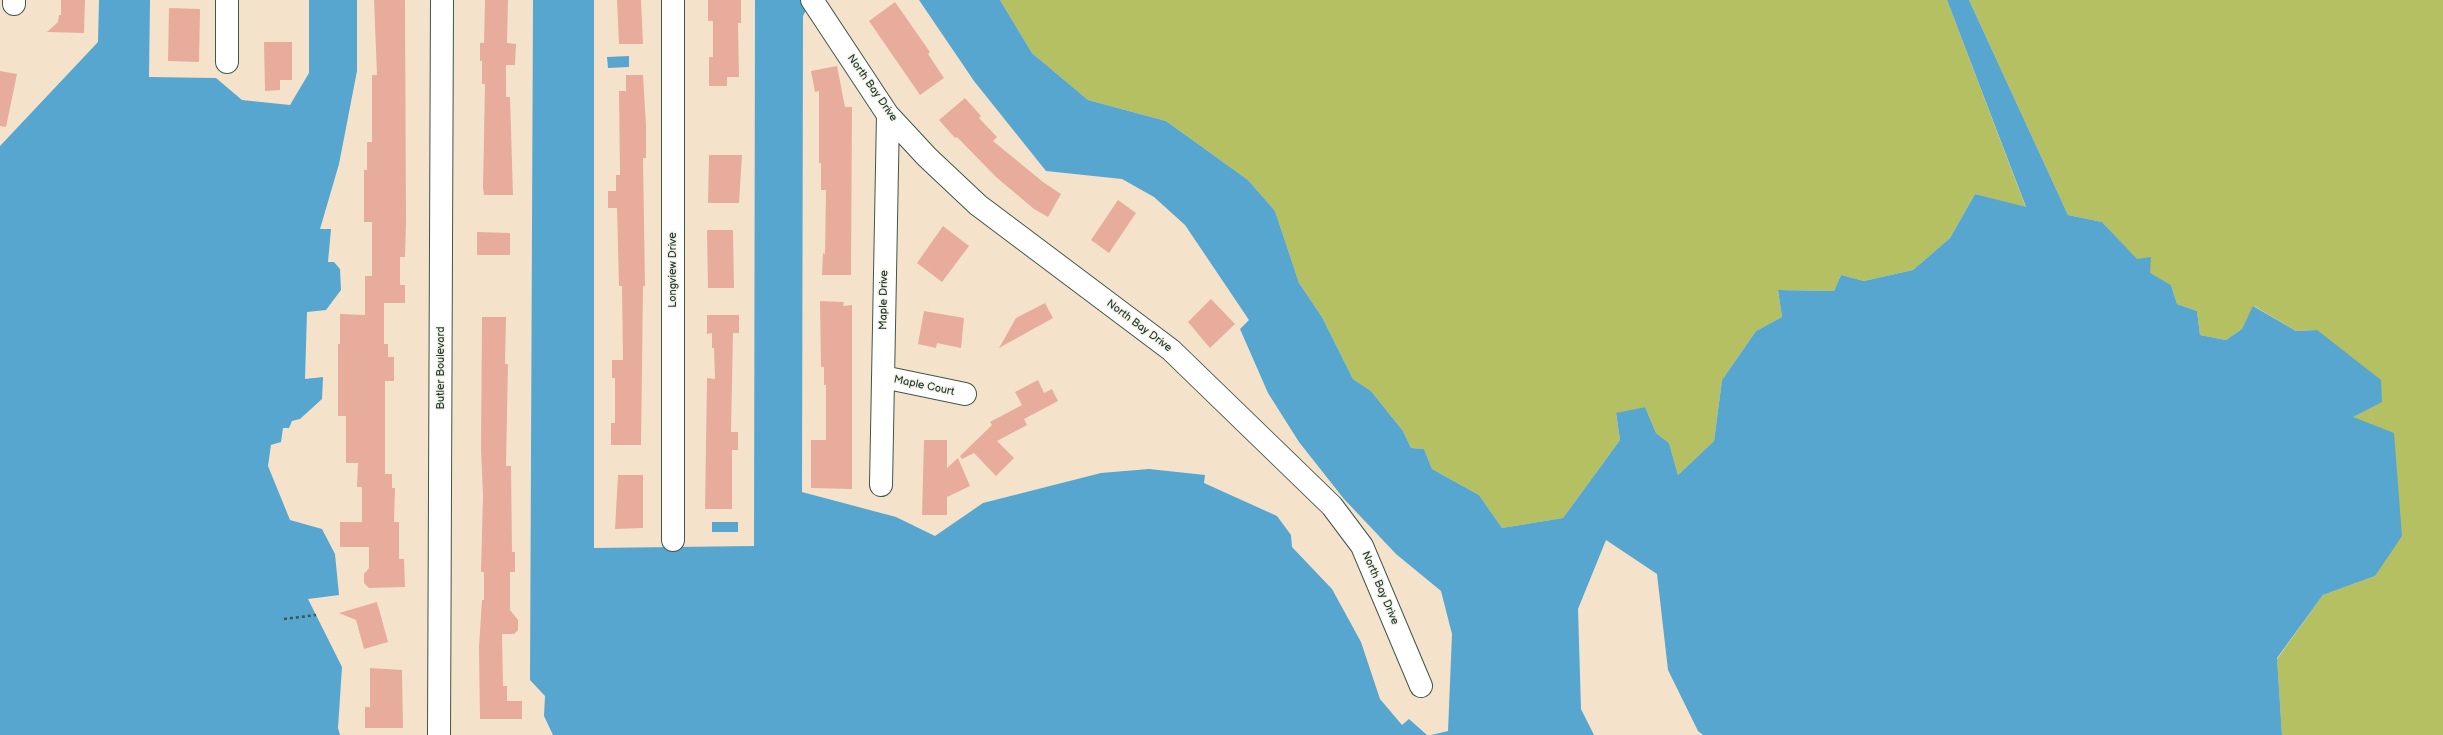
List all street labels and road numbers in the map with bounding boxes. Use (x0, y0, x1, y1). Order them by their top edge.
street label: North Bay Drive (844, 52, 900, 124)
street label: Longview Drive (666, 232, 680, 308)
street label: Maple Drive (877, 270, 891, 330)
street label: North Bay Drive (1104, 297, 1174, 355)
street label: Butler Boulevard (434, 327, 448, 409)
street label: Maple Court (893, 373, 955, 399)
street label: North Bay Drive (1359, 549, 1401, 627)

